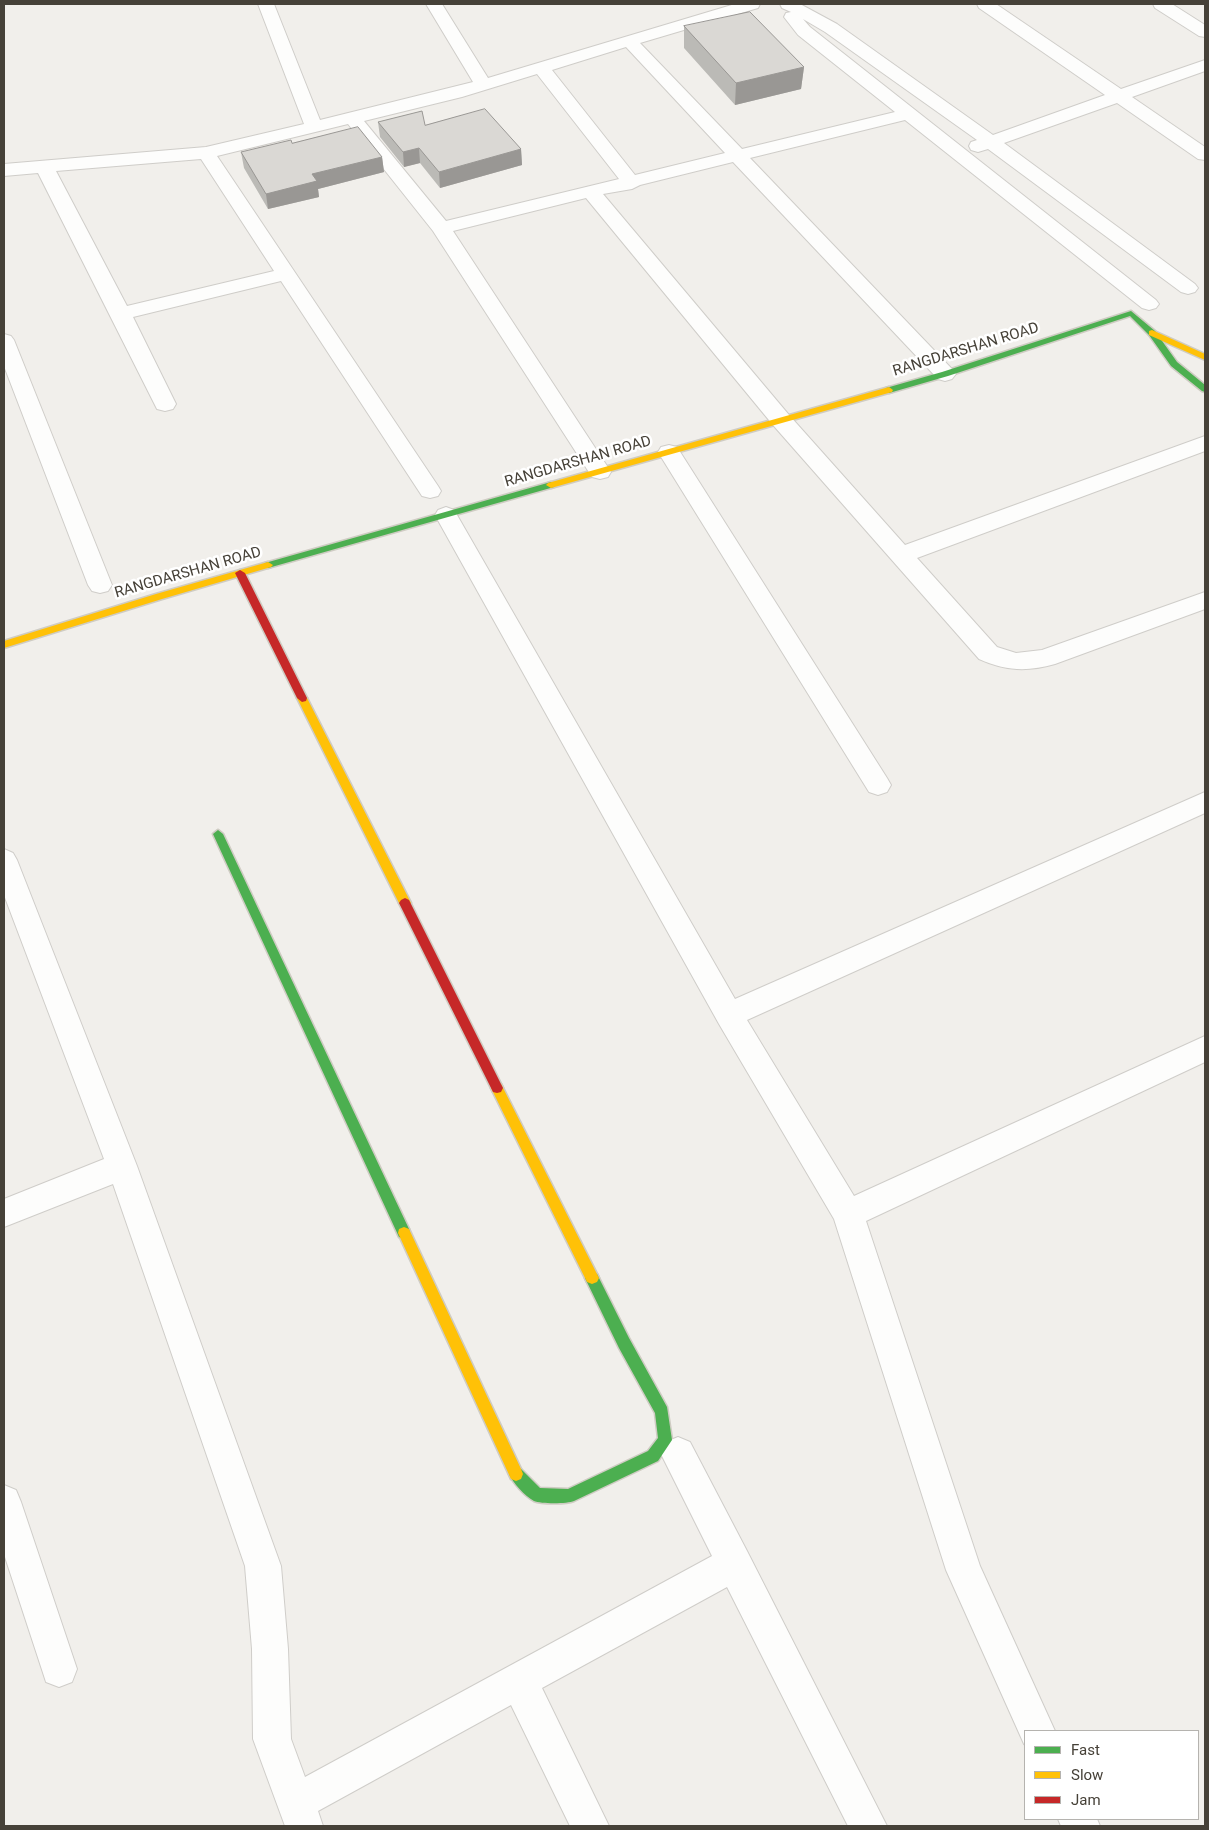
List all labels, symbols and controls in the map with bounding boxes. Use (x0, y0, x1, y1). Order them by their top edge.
street label: RANGDARSHAN ROAD (891, 319, 1041, 381)
street label: RANGDARSHAN ROAD (503, 432, 653, 492)
street label: RANGDARSHAN ROAD (113, 543, 263, 603)
legend (1024, 1730, 1199, 1820)
text: Fast (1071, 1741, 1100, 1759)
text: Slow (1071, 1766, 1103, 1784)
text: Jam (1071, 1791, 1101, 1809)

